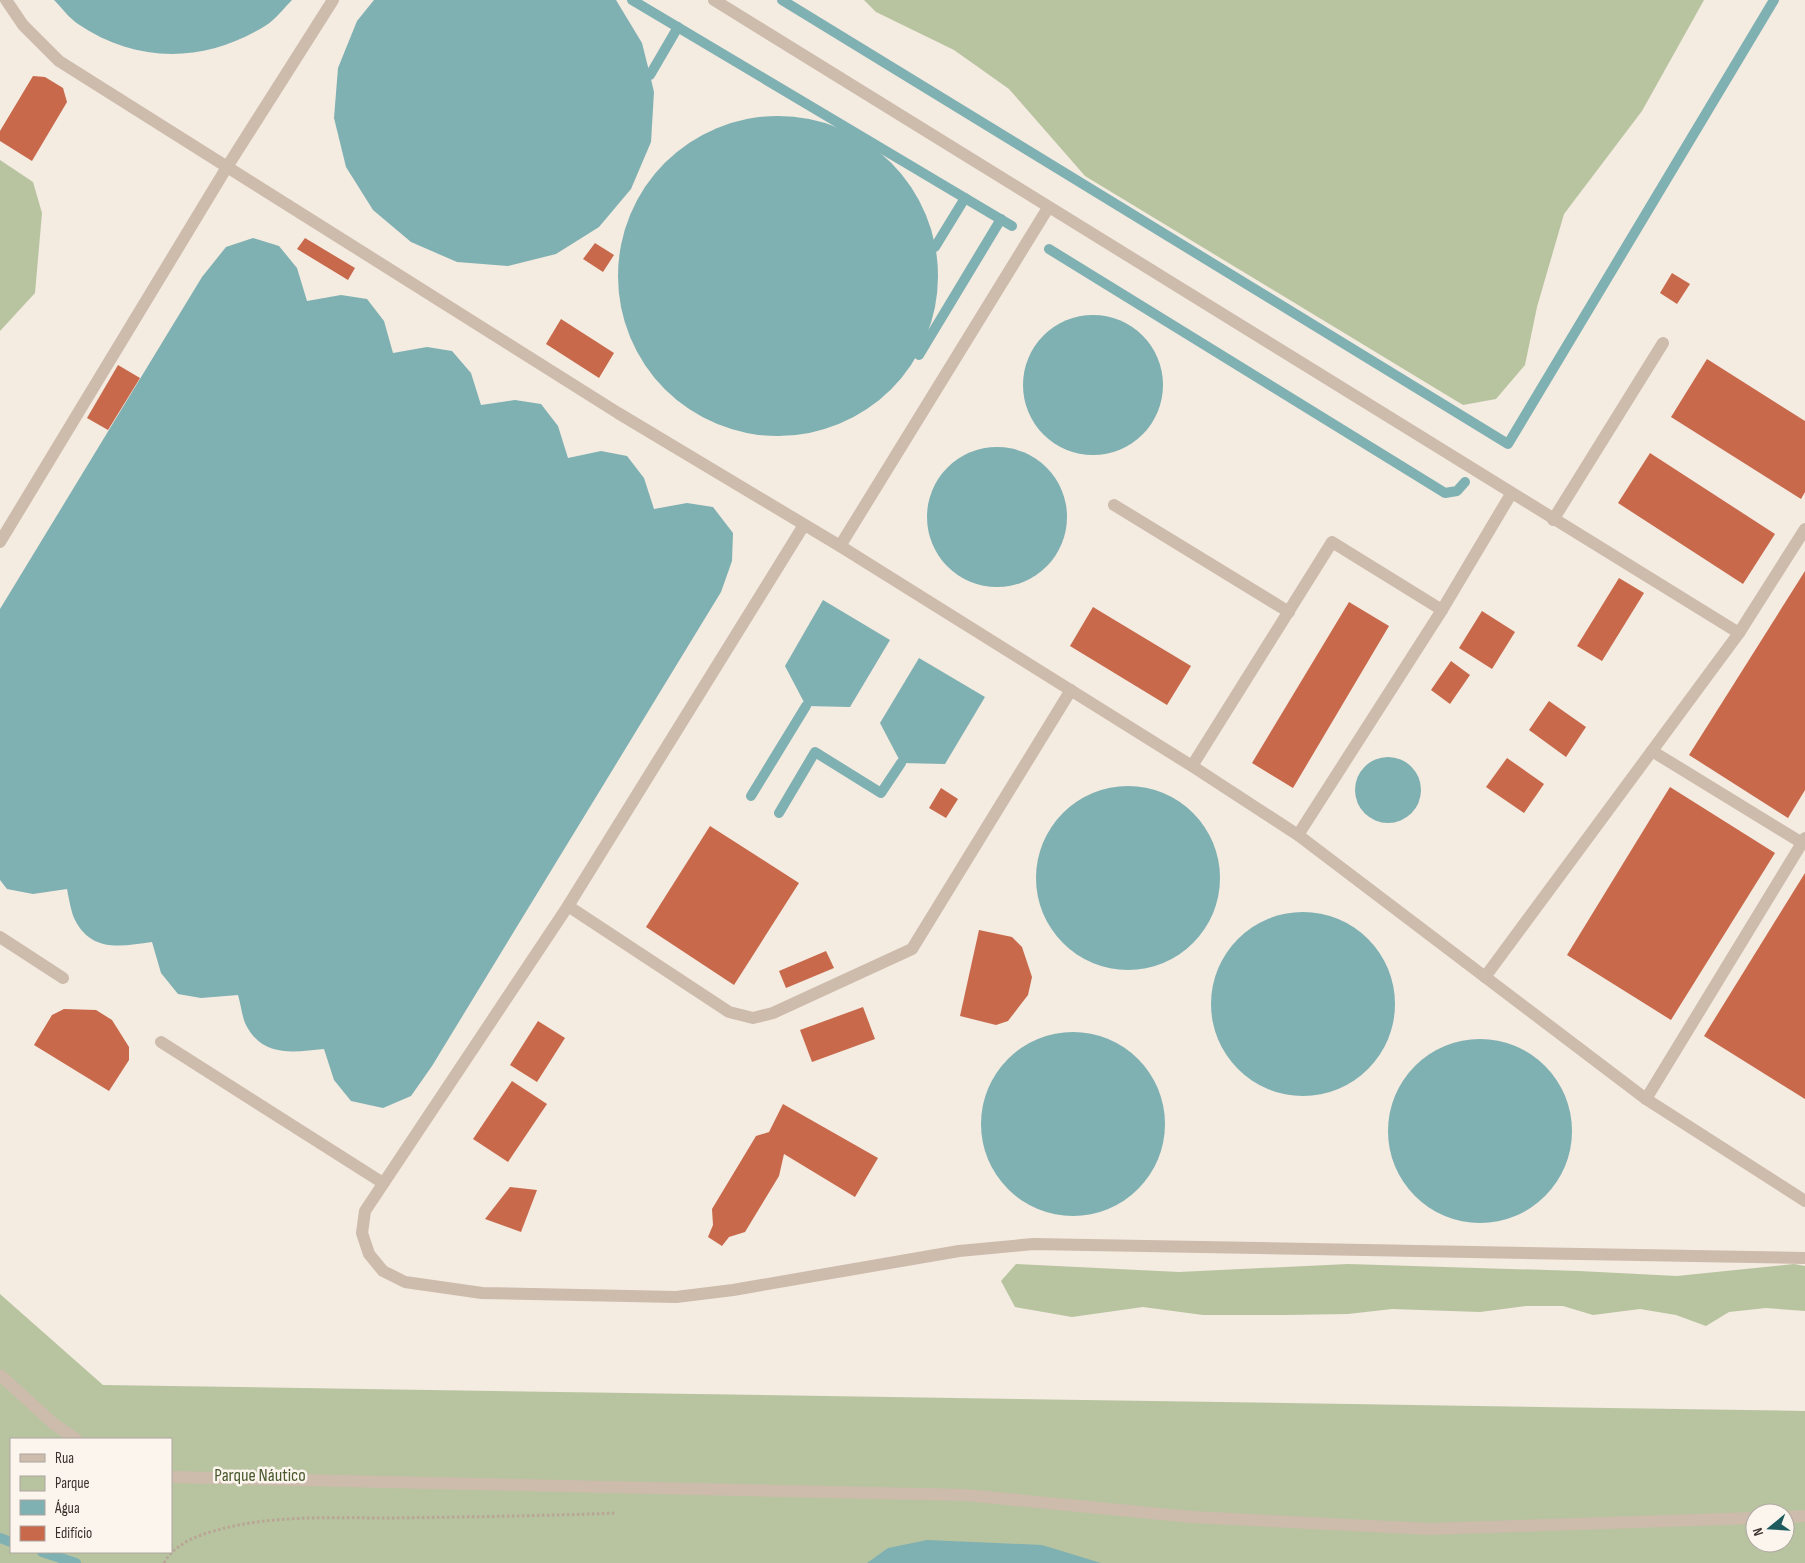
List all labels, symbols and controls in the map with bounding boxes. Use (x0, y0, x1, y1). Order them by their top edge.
legend (10, 1438, 172, 1553)
text: Rua (55, 1449, 74, 1468)
park label: Parque Náutico (214, 1465, 306, 1486)
text: Parque (55, 1474, 90, 1493)
text: Água (54, 1499, 80, 1518)
north arrow (1745, 1503, 1795, 1553)
text: Edifício (55, 1524, 92, 1543)
text: N (1749, 1526, 1767, 1538)

